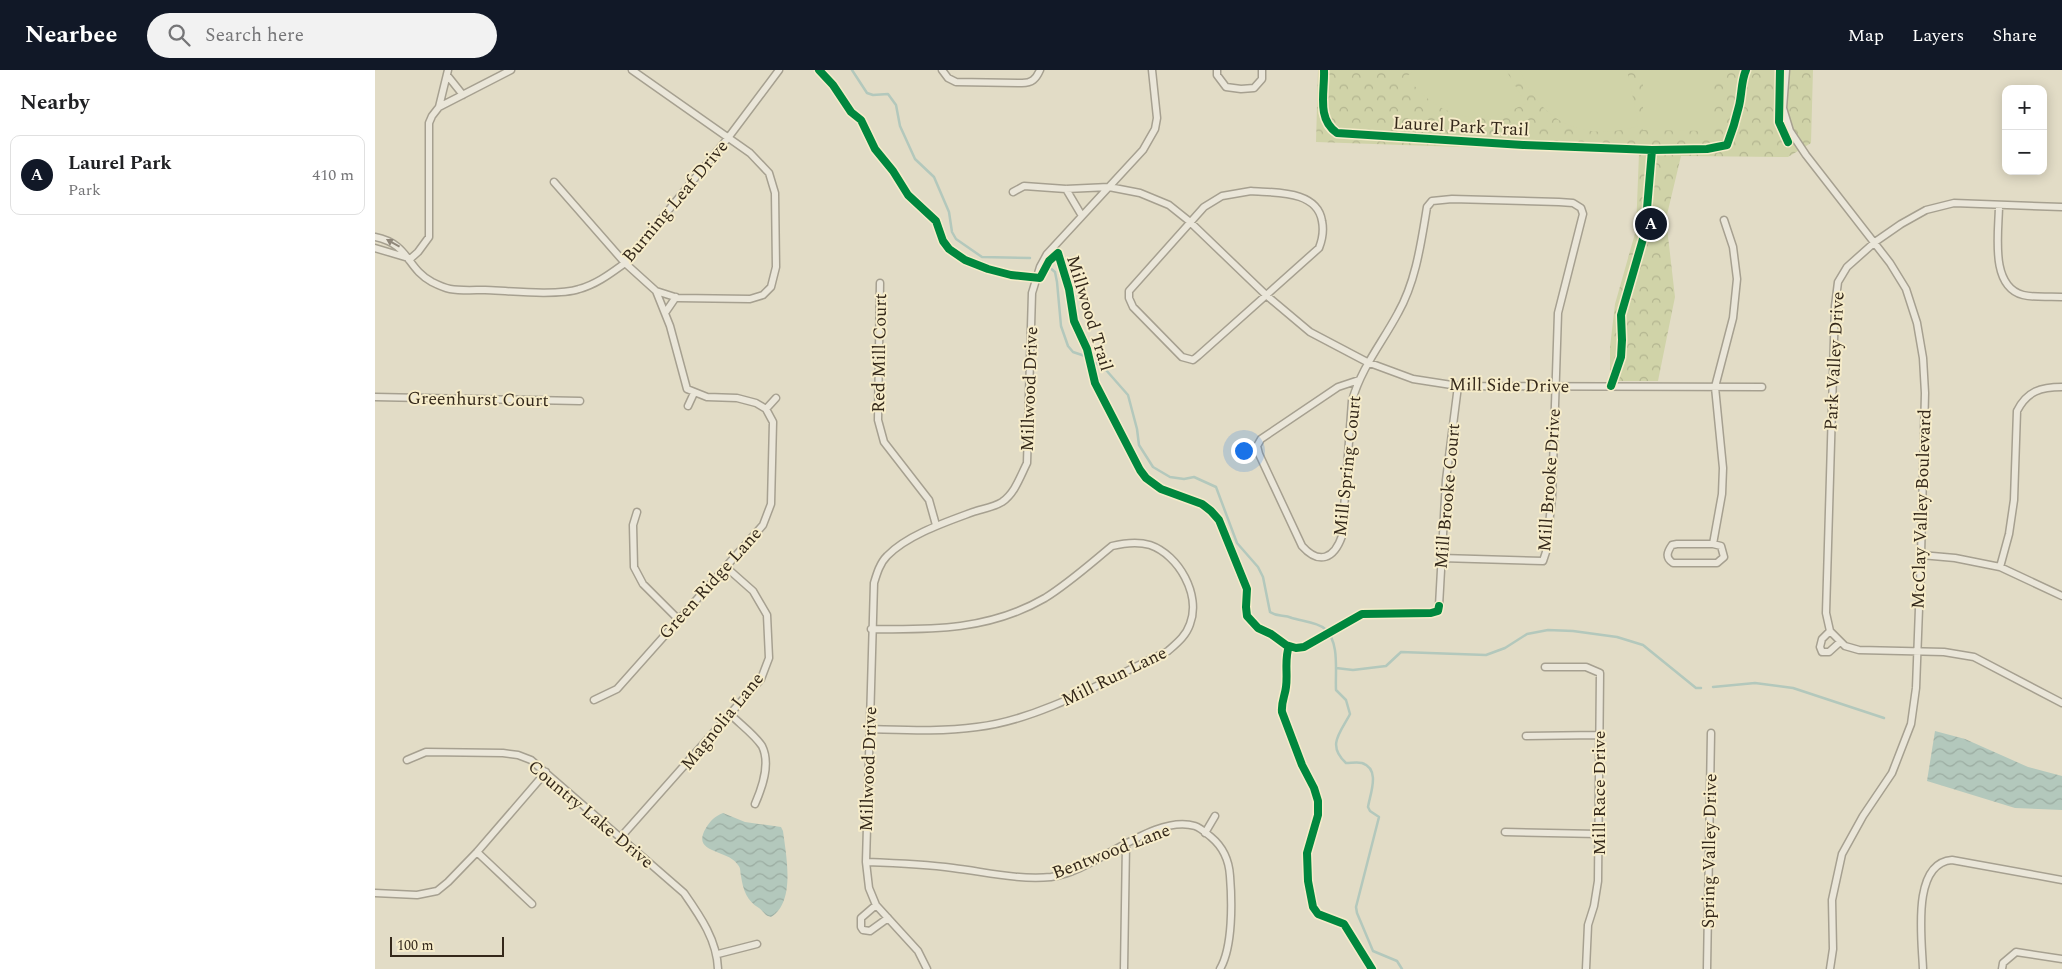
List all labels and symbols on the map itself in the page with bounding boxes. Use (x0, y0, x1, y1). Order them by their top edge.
street label: Laurel Park Trail (1392, 109, 1530, 144)
street label: Burning Leaf Drive (616, 134, 735, 269)
pin: A (1635, 205, 1667, 243)
one-way arrow (386, 239, 399, 248)
street label: Millwood Trail (1059, 252, 1120, 374)
street label: Park Valley Drive (1817, 291, 1852, 431)
street label: Red Mill Court (865, 293, 894, 413)
street label: Millwood Drive (1014, 326, 1045, 452)
street label: Mill Side Drive (1448, 371, 1569, 400)
street label: Greenhurst Court (407, 385, 549, 414)
street label: Mill Spring Court (1327, 394, 1368, 538)
street label: Mill Brooke Drive (1531, 408, 1568, 553)
street label: McClay Valley Boulevard (1905, 409, 1938, 610)
street label: Mill Brooke Court (1428, 422, 1467, 570)
your location (1231, 438, 1257, 464)
street label: Green Ridge Lane (652, 521, 768, 646)
street label: Mill Run Lane (1057, 639, 1172, 714)
street label: Magnolia Lane (674, 666, 770, 776)
street label: Millwood Drive (853, 706, 884, 832)
street label: Mill Race Drive (1586, 731, 1613, 855)
street label: Country Lake Drive (522, 753, 660, 875)
street label: Spring Valley Drive (1695, 773, 1724, 929)
street label: Bentwood Lane (1048, 817, 1174, 886)
scale bar (390, 934, 504, 957)

